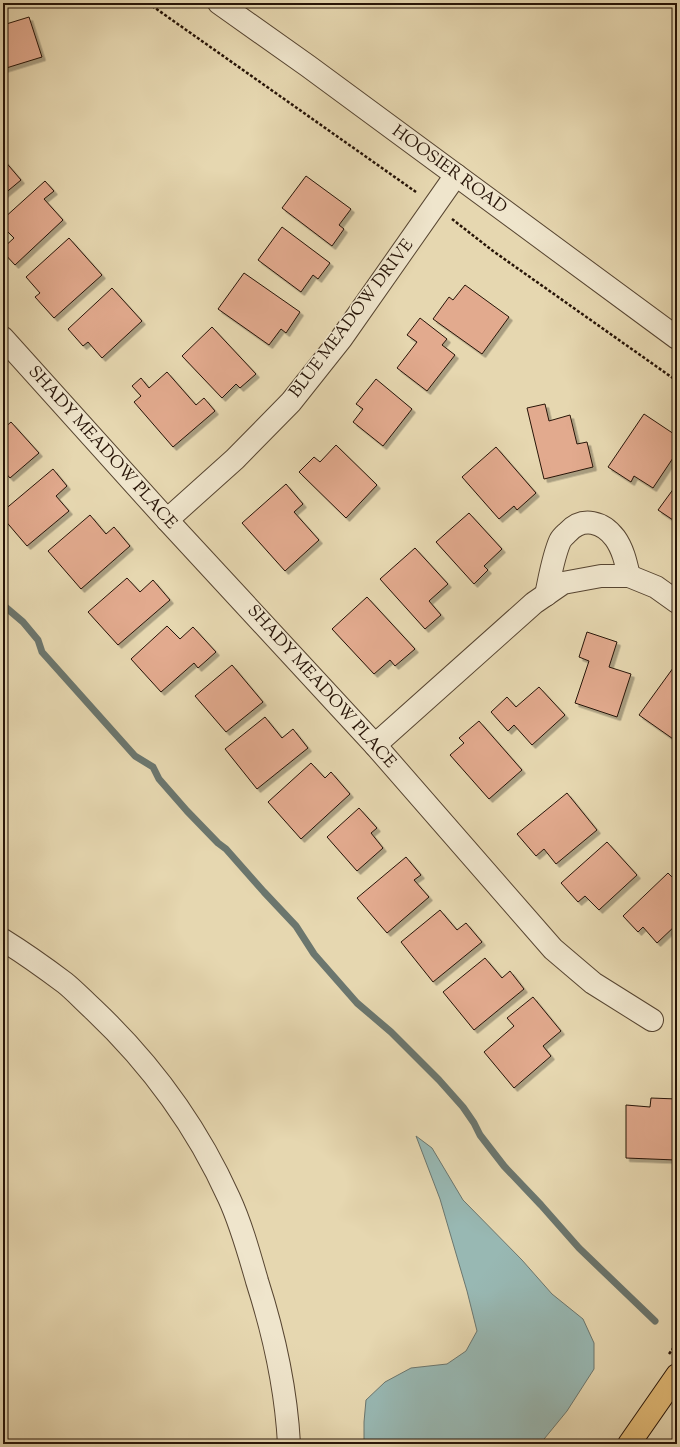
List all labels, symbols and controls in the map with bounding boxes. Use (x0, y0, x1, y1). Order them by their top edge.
street label: HOOSIER ROAD (387, 120, 511, 220)
street label: BLUE MEADOW DRIVE (284, 235, 420, 403)
street label: SHADY MEADOW PLACE (22, 361, 182, 535)
street label: SHADY MEADOW PLACE (241, 600, 401, 774)

